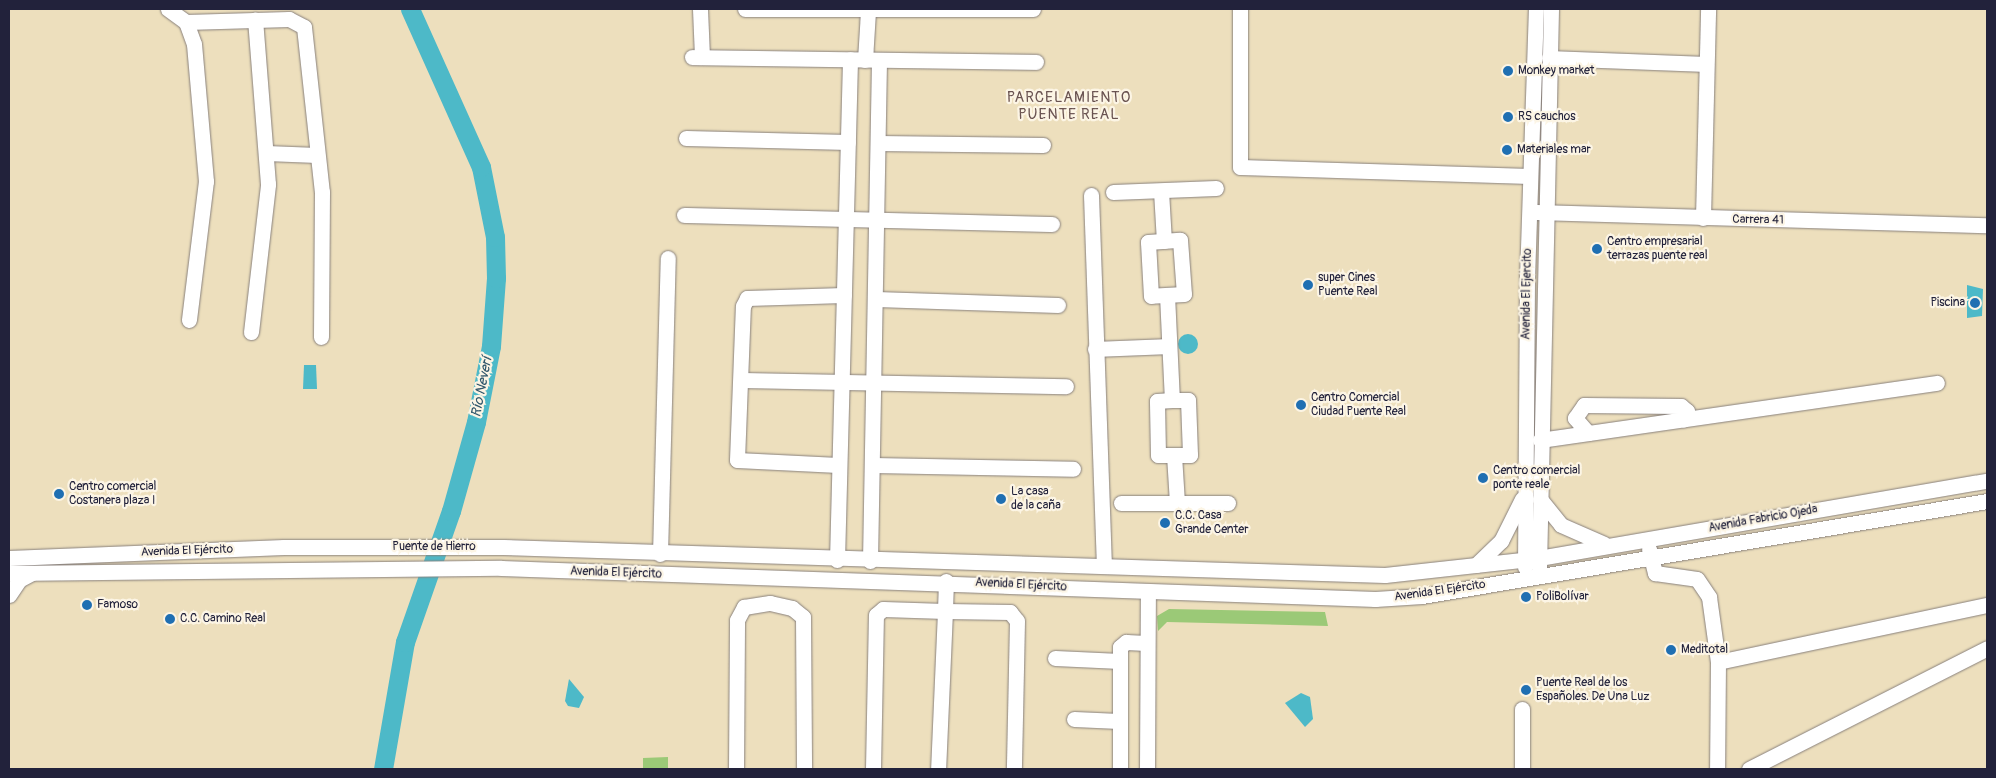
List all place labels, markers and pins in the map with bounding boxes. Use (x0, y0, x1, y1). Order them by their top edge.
place label: Monkey market (1518, 64, 1595, 78)
marker: Monkey market (1502, 65, 1514, 77)
place label: RS cauchos (1518, 110, 1576, 124)
marker: RS cauchos (1502, 111, 1514, 123)
place label: Materiales mar (1517, 143, 1591, 157)
marker: Materiales mar (1501, 144, 1513, 156)
place label: Centro empresarial terrazas puente real (1607, 235, 1707, 263)
marker: Centro empresarial terrazas puente real (1591, 243, 1603, 255)
place label: super Cines Puente Real (1318, 271, 1378, 299)
marker: super Cines Puente Real (1302, 279, 1314, 291)
place label: Piscina (1930, 296, 1965, 310)
marker: Piscina (1969, 297, 1981, 309)
place label: Centro Comercial Ciudad Puente Real (1311, 391, 1406, 419)
marker: Centro Comercial Ciudad Puente Real (1295, 399, 1307, 411)
place label: Centro comercial ponte reale (1493, 464, 1580, 492)
marker: Centro comercial ponte reale (1477, 472, 1489, 484)
place label: Centro comercial Costanera plaza I (69, 480, 156, 508)
place label: La casa de la caña (1011, 485, 1061, 513)
marker: Centro comercial Costanera plaza I (53, 488, 65, 500)
marker: La casa de la caña (995, 493, 1007, 505)
place label: C.C. Casa Grande Center (1175, 509, 1249, 537)
marker: C.C. Casa Grande Center (1159, 517, 1171, 529)
place label: PoliBolívar (1536, 590, 1589, 604)
marker: PoliBolívar (1520, 591, 1532, 603)
place label: Famoso (97, 598, 138, 612)
marker: Famoso (81, 599, 93, 611)
place label: C.C. Camino Real (180, 612, 266, 626)
marker: C.C. Camino Real (164, 613, 176, 625)
place label: Meditotal (1681, 643, 1728, 657)
marker: Meditotal (1665, 644, 1677, 656)
place label: Puente Real de los Españoles. De Una Luz (1536, 676, 1650, 704)
marker: Puente Real de los Españoles. De Una Luz (1520, 684, 1532, 696)

